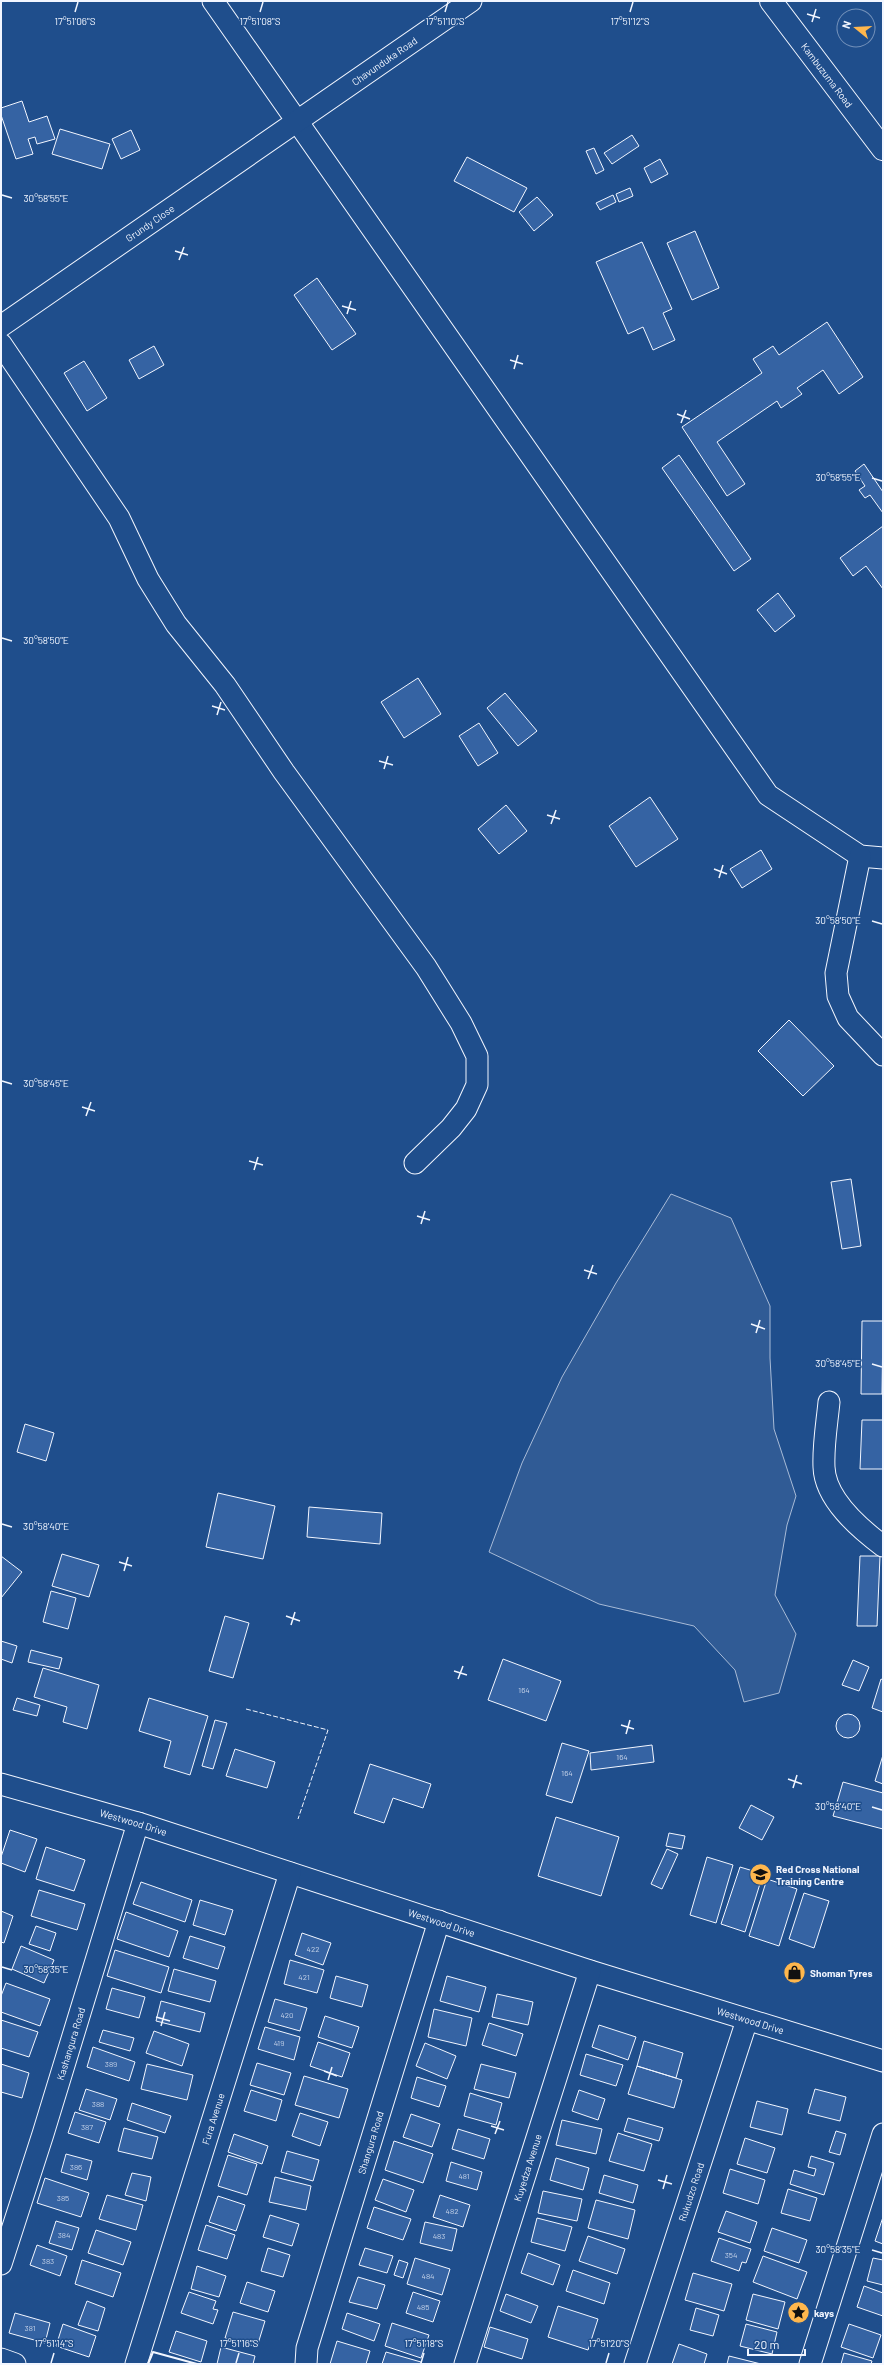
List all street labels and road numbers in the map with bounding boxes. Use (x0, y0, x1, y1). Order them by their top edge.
street label: Chavunduka Road (349, 34, 419, 88)
street label: Kambuzuma Road (799, 41, 855, 110)
street label: Grundy Close (123, 202, 177, 244)
street label: Westwood Drive (99, 1806, 169, 1838)
street label: Westwood Drive (407, 1906, 477, 1939)
street label: Westwood Drive (715, 2004, 786, 2036)
street label: Kashangura Road (54, 2006, 87, 2082)
street label: Fura Avenue (199, 2091, 227, 2146)
street label: Shangura Road (355, 2110, 386, 2176)
street label: Kuyedza Avenue (511, 2132, 544, 2203)
street label: Rukudzo Road (676, 2161, 706, 2223)

